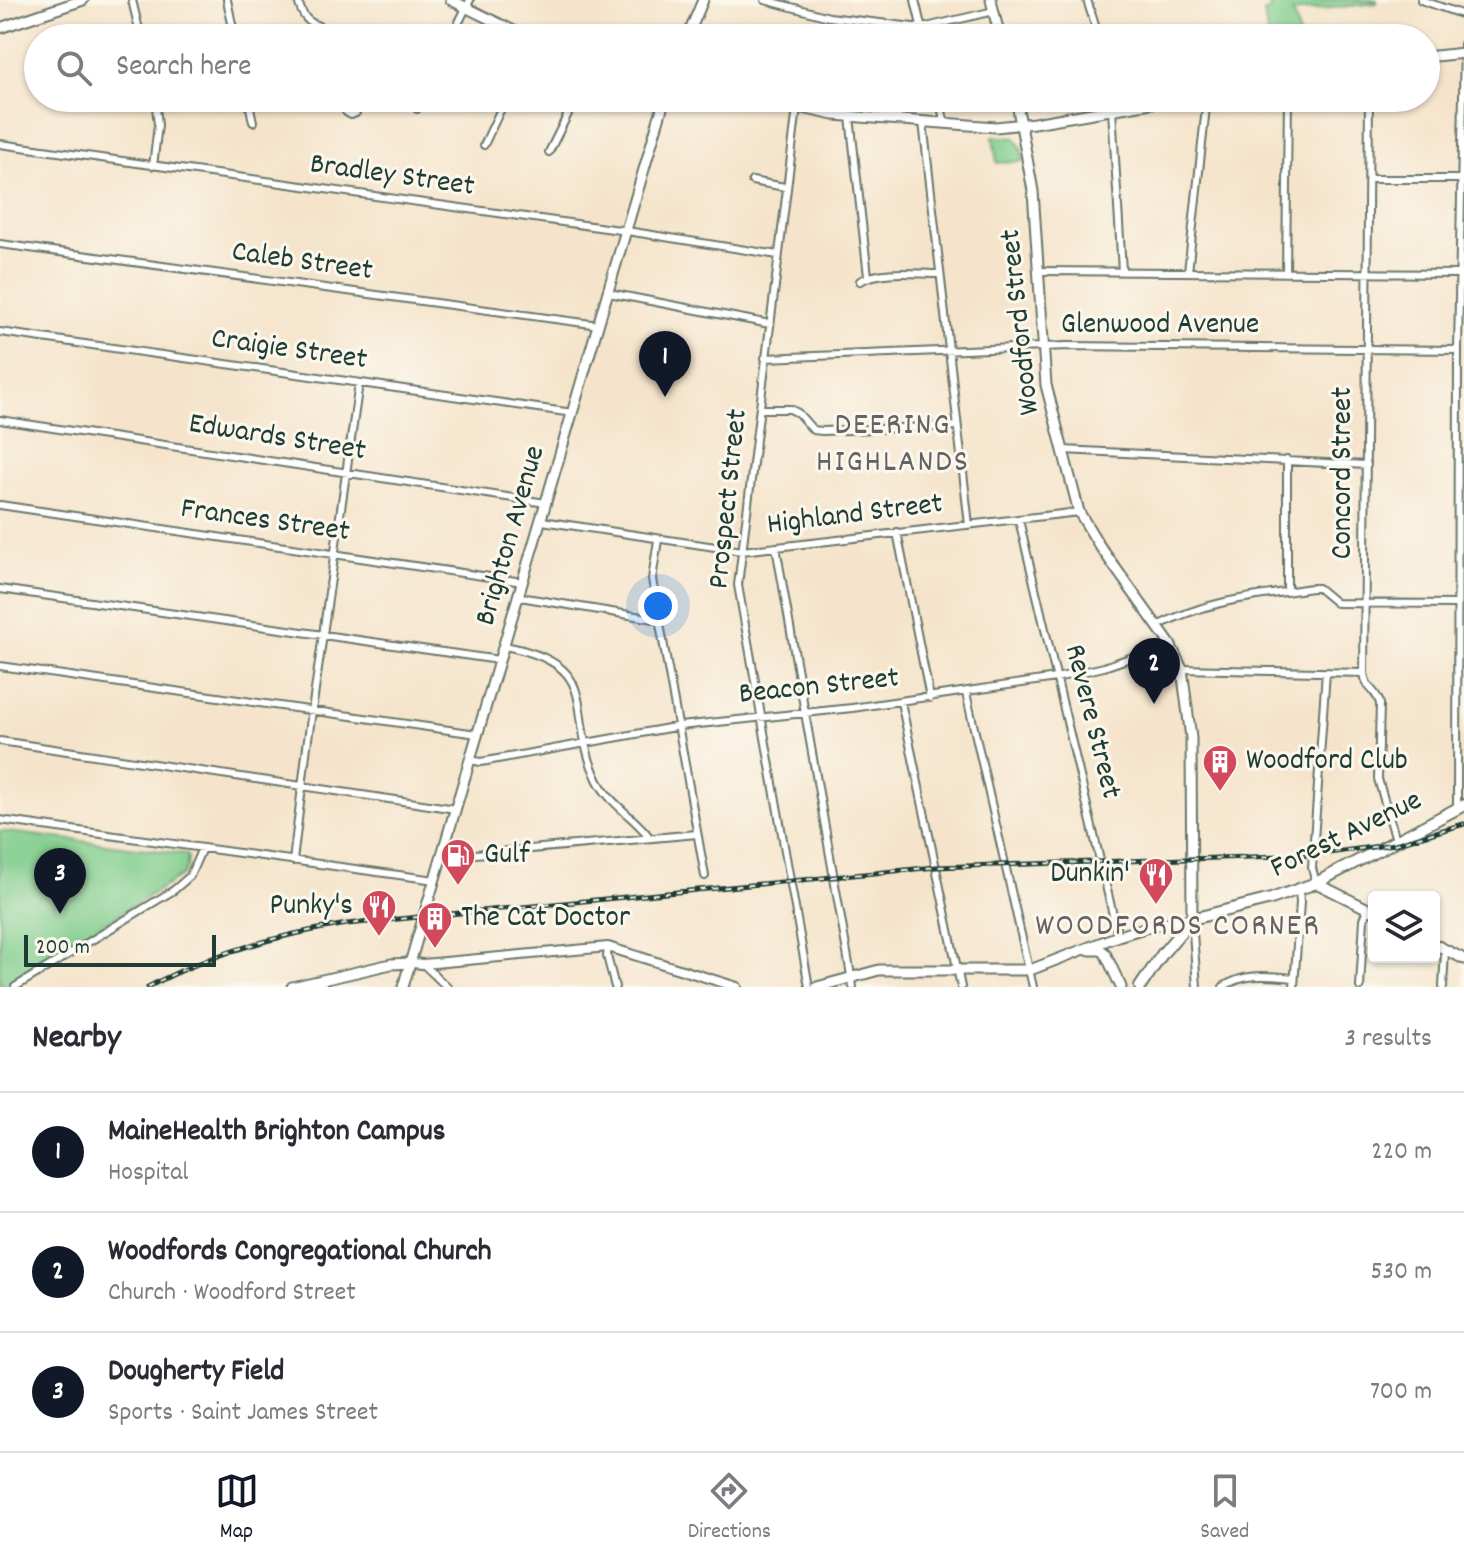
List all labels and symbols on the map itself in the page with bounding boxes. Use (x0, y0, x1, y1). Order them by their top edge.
street label: Bradley Street (307, 144, 477, 210)
street label: Woodford Street (991, 227, 1053, 417)
street label: Caleb Street (229, 232, 375, 294)
street label: Glenwood Avenue (1061, 305, 1259, 348)
street label: Craigie Street (208, 319, 370, 383)
pin: 1 (639, 331, 691, 397)
street label: Concord Street (1323, 387, 1366, 559)
street label: Edwards Street (185, 404, 369, 474)
district label: DEERING HIGHLANDS (816, 404, 970, 487)
street label: Prospect Street (699, 407, 761, 591)
street label: Brighton Avenue (466, 441, 558, 631)
street label: Highland Street (765, 484, 945, 548)
street label: Frances Street (178, 489, 352, 555)
your location (638, 586, 678, 626)
pin: 2 (1128, 638, 1180, 704)
street label: Revere Street (1051, 640, 1131, 804)
street label: Beacon Street (737, 658, 901, 718)
place label: Woodford Club (1246, 741, 1408, 784)
building icon: Woodford Club (1201, 743, 1239, 793)
street label: Forest Avenue (1264, 781, 1430, 891)
place label: Gulf (484, 835, 531, 878)
fuel station icon: Gulf (439, 837, 477, 887)
pin: 3 (34, 848, 86, 914)
place label: Dunkin' (1050, 854, 1130, 897)
restaurant icon: Dunkin' (1137, 856, 1175, 906)
place label: Punky's (270, 886, 353, 929)
restaurant icon: Punky's (360, 888, 398, 938)
place label: The Cat Doctor (461, 898, 630, 941)
building icon: The Cat Doctor (416, 900, 454, 950)
district label: WOODFORDS CORNER (1035, 905, 1321, 951)
scale bar (24, 931, 216, 967)

